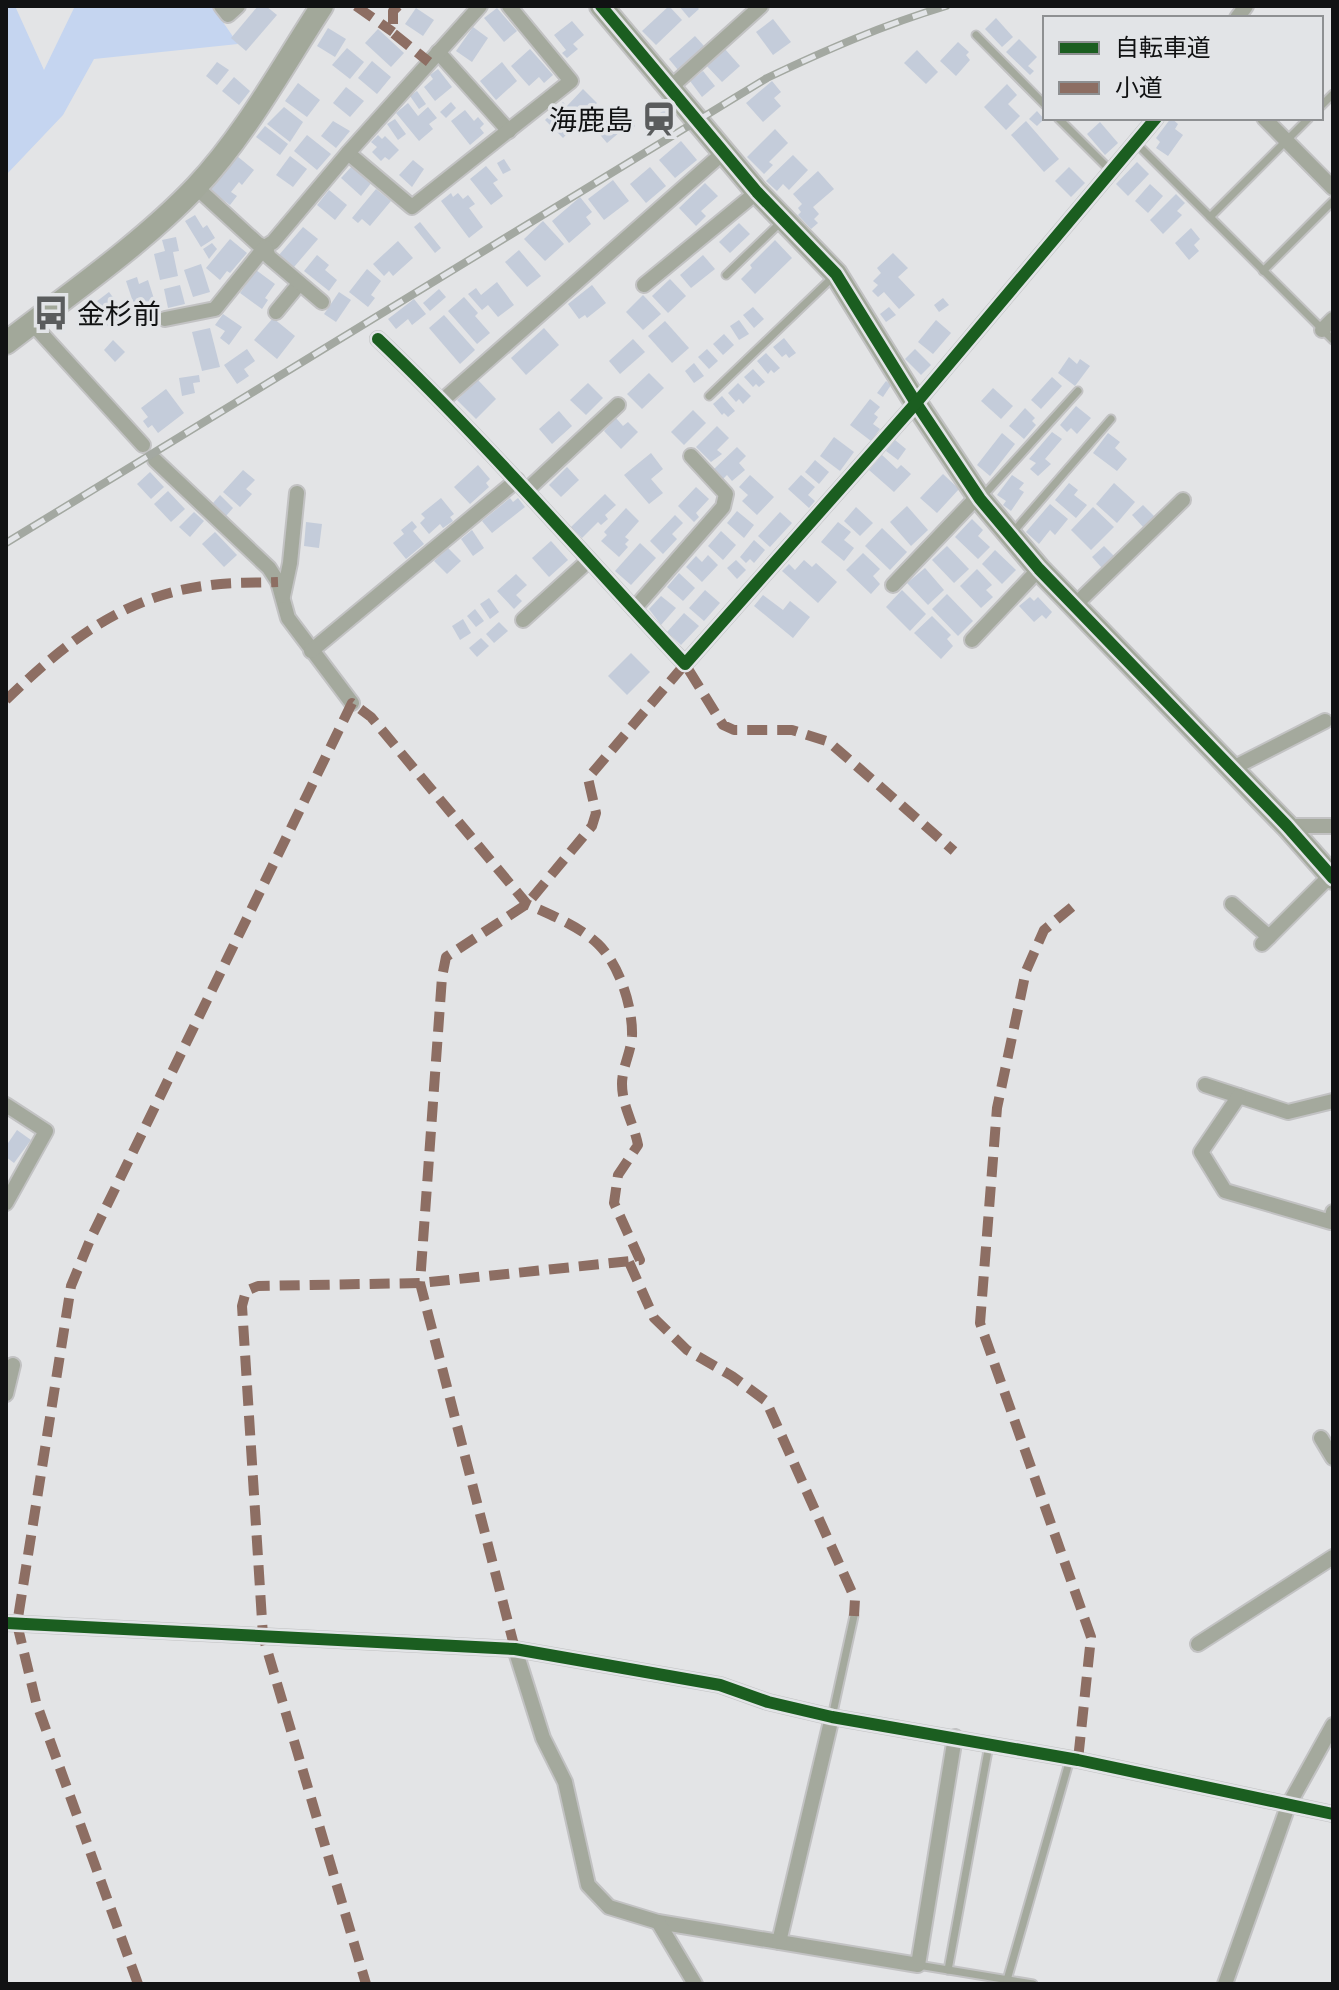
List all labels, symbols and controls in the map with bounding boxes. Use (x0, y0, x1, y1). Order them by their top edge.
legend (1043, 16, 1323, 120)
text: 自転車道 (1115, 31, 1211, 63)
text: 小道 (1115, 71, 1163, 103)
station icon: 海鹿島 (640, 100, 678, 138)
place label: 海鹿島 (549, 101, 633, 138)
bus stop icon: 金杉前 (32, 294, 70, 332)
place label: 金杉前 (77, 295, 161, 332)

